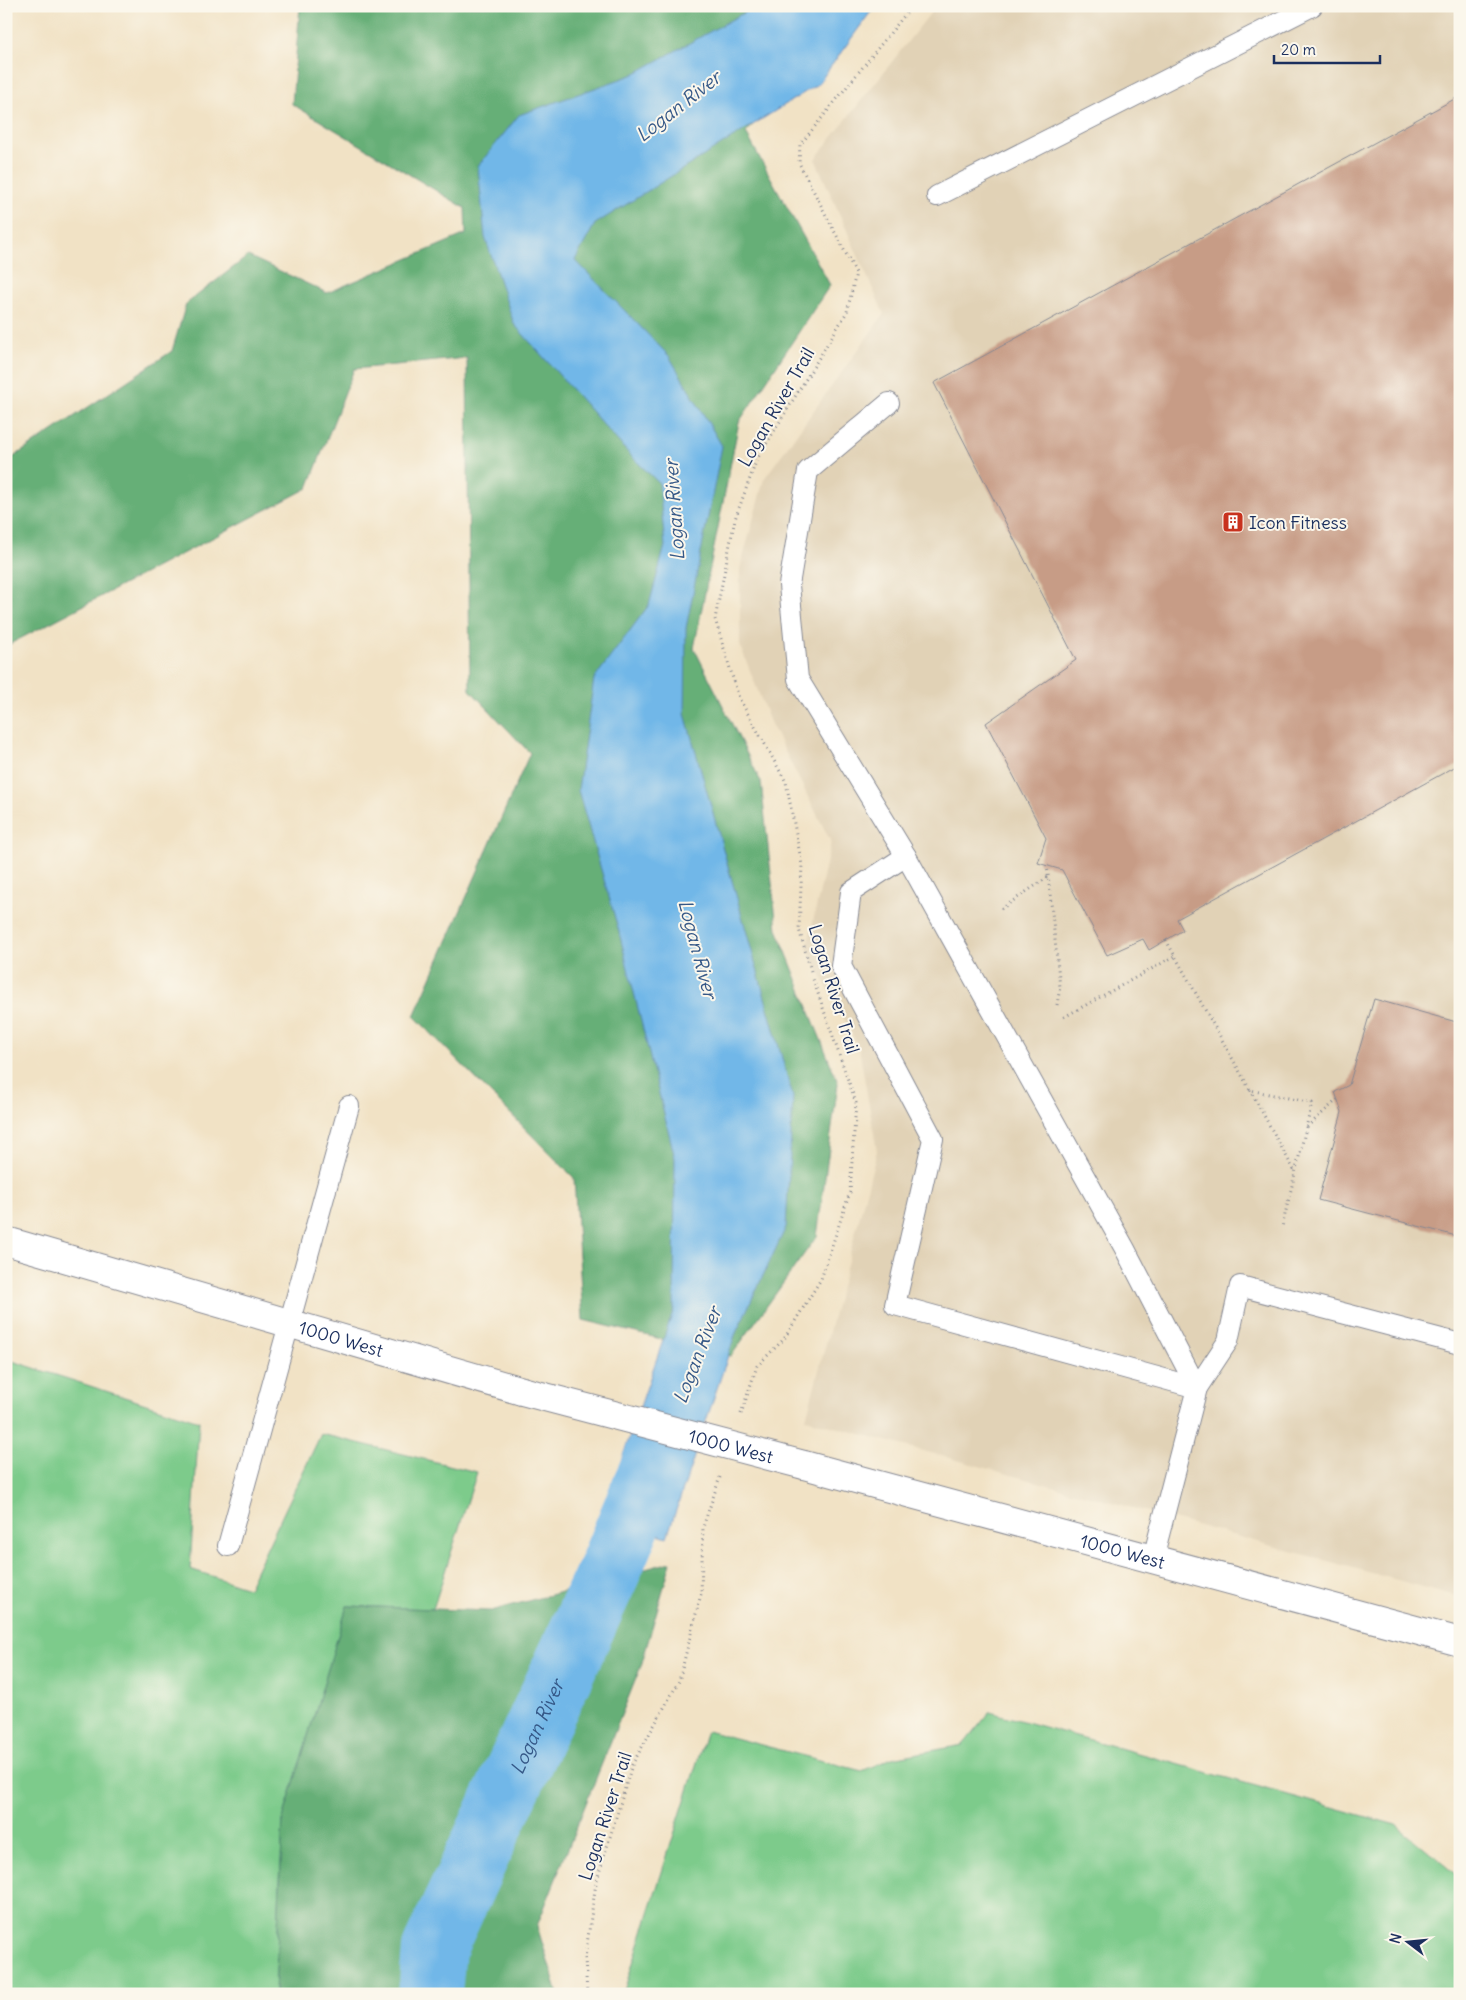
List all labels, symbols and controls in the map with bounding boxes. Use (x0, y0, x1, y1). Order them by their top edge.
scale bar (1274, 32, 1380, 64)
text: 20 m (1281, 40, 1316, 59)
water label: Logan River (631, 64, 727, 147)
street label: Logan River Trail (733, 343, 819, 471)
water label: Logan River (658, 456, 690, 561)
building icon: Icon Fitness (1221, 510, 1245, 534)
place label: Icon Fitness (1249, 511, 1347, 534)
water label: Logan River (673, 897, 723, 1003)
street label: Logan River Trail (803, 922, 865, 1056)
water label: Logan River (668, 1301, 727, 1407)
street label: 1000 West (296, 1315, 386, 1362)
street label: 1000 West (686, 1424, 776, 1468)
street label: 1000 West (1078, 1529, 1167, 1573)
water label: Logan River (505, 1674, 570, 1778)
street label: Logan River Trail (573, 1749, 637, 1883)
north arrow (1384, 1918, 1434, 1968)
text: N (1386, 1931, 1405, 1946)

